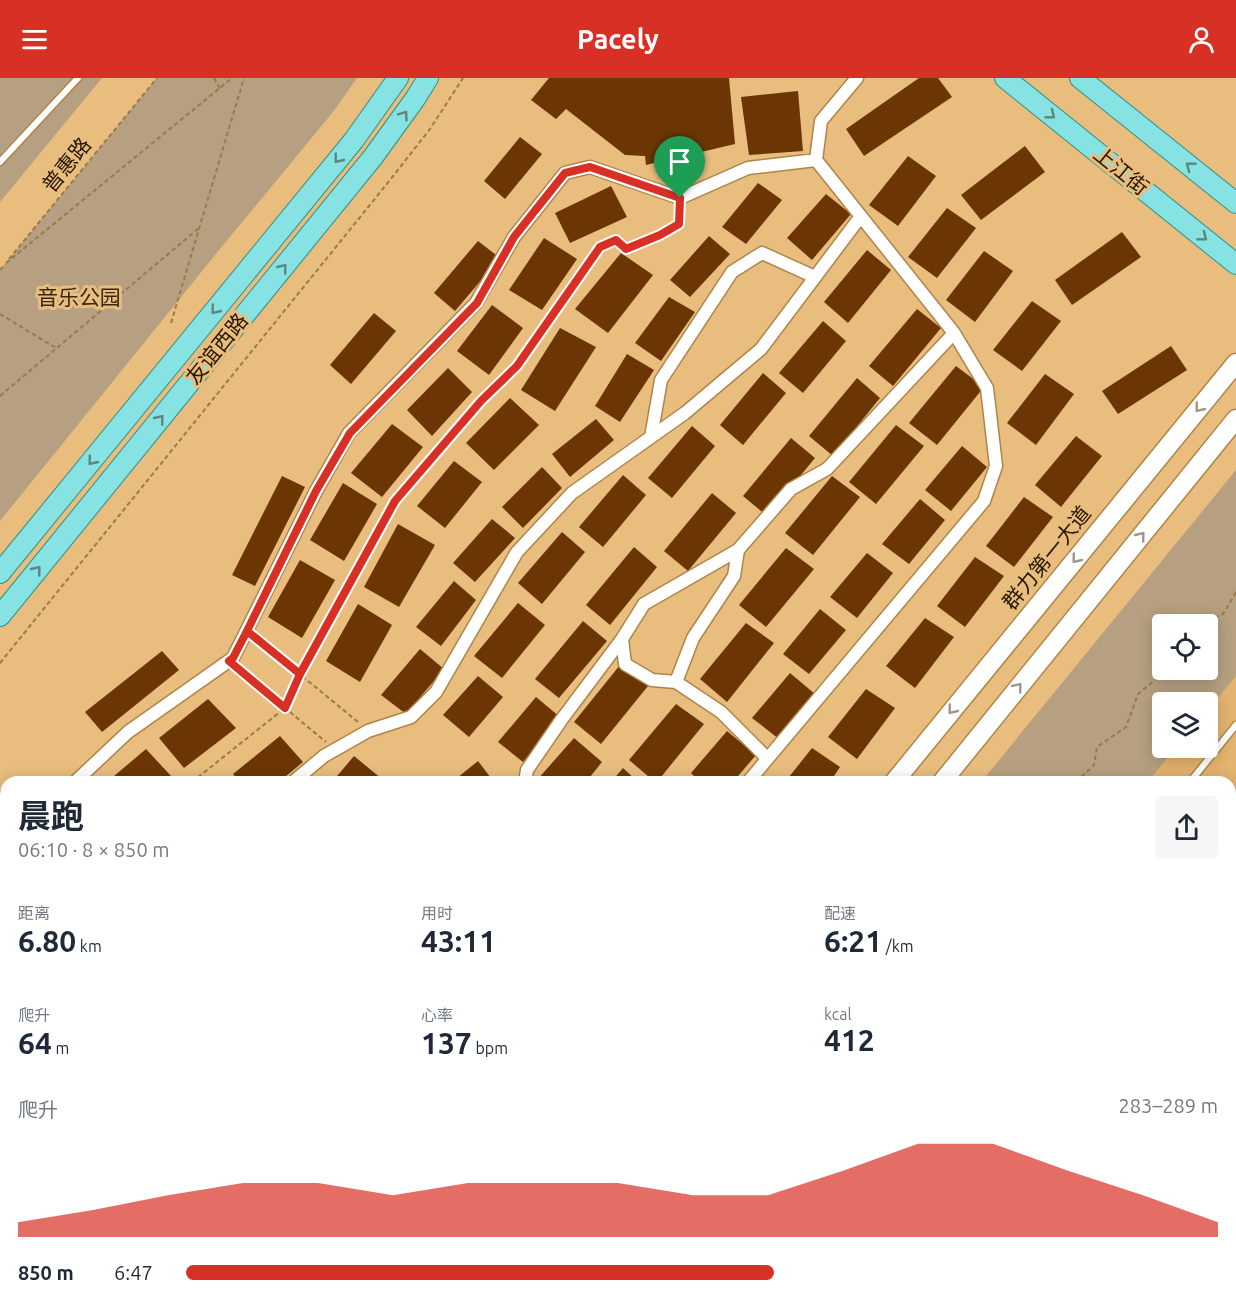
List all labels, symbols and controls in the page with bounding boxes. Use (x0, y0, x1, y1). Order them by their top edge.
icon: menu (18, 23, 51, 56)
icon: person (1185, 23, 1218, 56)
text: Pacely (577, 24, 659, 54)
one-way arrow (1044, 107, 1055, 118)
one-way arrow (397, 110, 408, 121)
street label: 普惠路 (37, 132, 95, 196)
pin (654, 136, 705, 198)
street label: 上江街 (1090, 141, 1154, 199)
icon: arrive (663, 145, 696, 178)
one-way arrow (335, 152, 346, 163)
one-way arrow (1186, 163, 1197, 174)
one-way arrow (1196, 230, 1207, 241)
one-way arrow (276, 263, 287, 274)
park label: 音乐公园 (37, 285, 121, 309)
one-way arrow (211, 303, 222, 314)
street label: 友谊西路 (180, 308, 252, 389)
one-way arrow (1195, 401, 1206, 412)
one-way arrow (153, 415, 164, 426)
one-way arrow (88, 454, 99, 465)
street label: 群力第一大道 (997, 501, 1095, 614)
one-way arrow (1134, 532, 1145, 543)
one-way arrow (1072, 552, 1083, 563)
one-way arrow (30, 566, 41, 577)
map controls (1152, 614, 1218, 758)
button: locate (1152, 614, 1218, 680)
one-way arrow (1011, 683, 1022, 694)
button: layers (1152, 692, 1218, 758)
one-way arrow (949, 703, 960, 714)
button: share (1155, 796, 1218, 859)
text: 晨跑 (18, 797, 84, 834)
text: 06:10 · 8 × 850 m (18, 838, 170, 861)
text: 距离 (18, 904, 50, 922)
text: 用时 (421, 904, 453, 922)
text: 配速 (824, 904, 856, 922)
text: 6.80 (18, 924, 76, 958)
text: 43:11 (421, 924, 496, 958)
text: 6:21 (824, 924, 882, 958)
text: km (76, 937, 102, 955)
text: /km (882, 937, 914, 955)
text: kcal (824, 1005, 852, 1023)
text: 爬升 (18, 1006, 50, 1024)
text: 心率 (421, 1006, 453, 1024)
text: 412 (824, 1023, 875, 1057)
text: 64 (18, 1026, 52, 1060)
text: 137 (421, 1026, 472, 1060)
text: m (52, 1039, 69, 1057)
text: bpm (472, 1039, 508, 1057)
text: 283–289 m (1119, 1094, 1218, 1117)
text: 爬升 (18, 1098, 58, 1121)
text: 850 m (18, 1261, 74, 1284)
text: 6:47 (114, 1261, 153, 1284)

